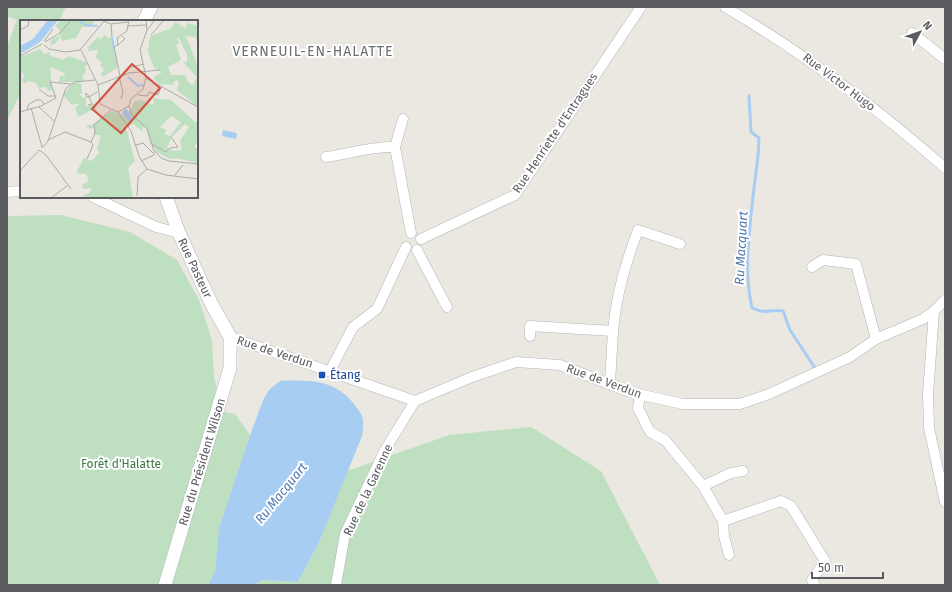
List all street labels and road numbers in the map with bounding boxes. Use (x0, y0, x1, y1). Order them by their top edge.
street label: Rue Victor Hugo (800, 50, 878, 114)
street label: Rue Henriette d'Entragues (510, 70, 601, 196)
street label: Rue Pasteur (175, 236, 215, 301)
street label: Rue de Verdun (235, 333, 315, 371)
street label: Rue de Verdun (564, 361, 644, 401)
street label: Rue du Président Wilson (176, 397, 228, 527)
street label: Rue de la Garenne (341, 442, 395, 538)

